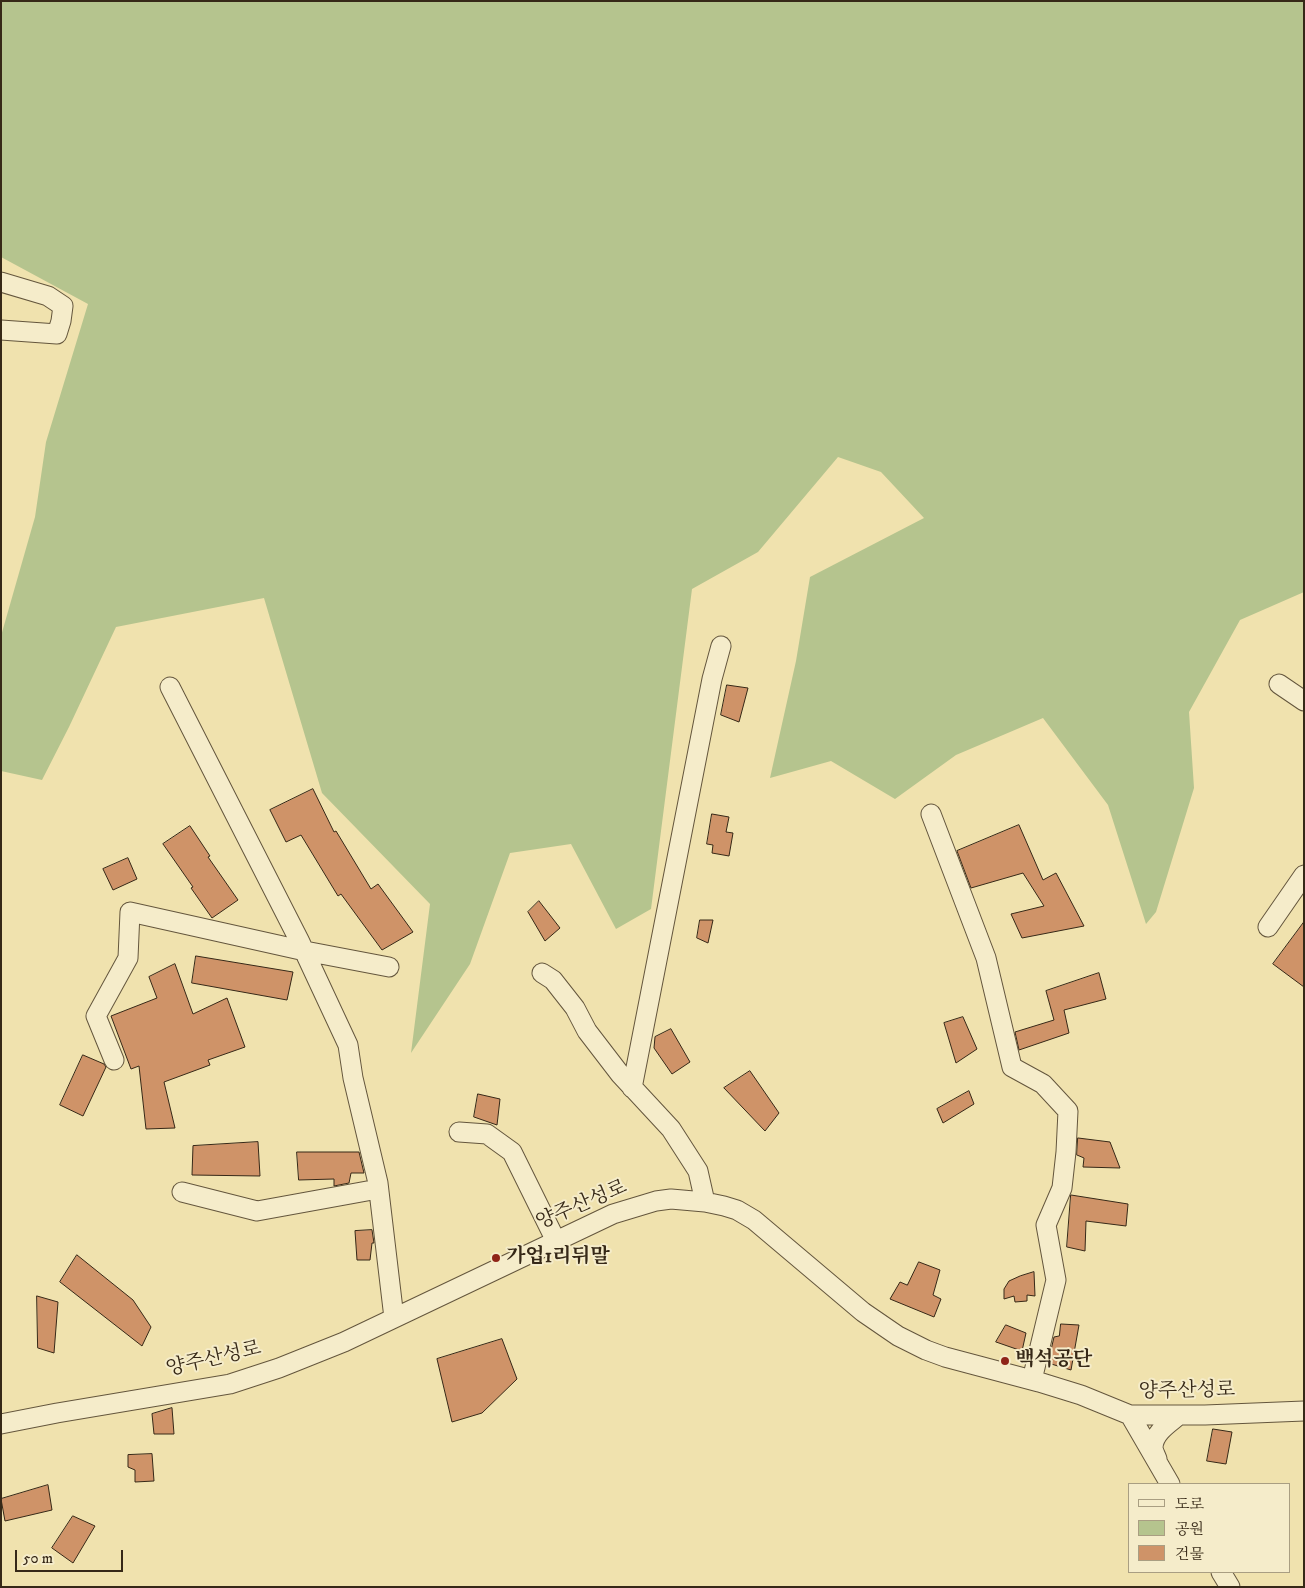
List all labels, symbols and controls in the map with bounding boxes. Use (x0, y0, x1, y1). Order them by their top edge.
street label: 양주산성로 (533, 1176, 631, 1236)
place label: 가업1리뒤말 (506, 1246, 610, 1270)
marker: 가업1리뒤말 (490, 1252, 502, 1264)
street label: 양주산성로 (164, 1337, 264, 1383)
place label: 백석공단 (1015, 1349, 1092, 1373)
marker: 백석공단 (999, 1355, 1011, 1367)
street label: 양주산성로 (1138, 1379, 1236, 1405)
legend (1128, 1483, 1290, 1573)
text: 도로 (1175, 1495, 1204, 1514)
text: 공원 (1175, 1520, 1204, 1539)
scale bar (18, 1540, 125, 1572)
text: 건물 (1175, 1545, 1204, 1564)
text: 50 m (23, 1549, 53, 1568)

